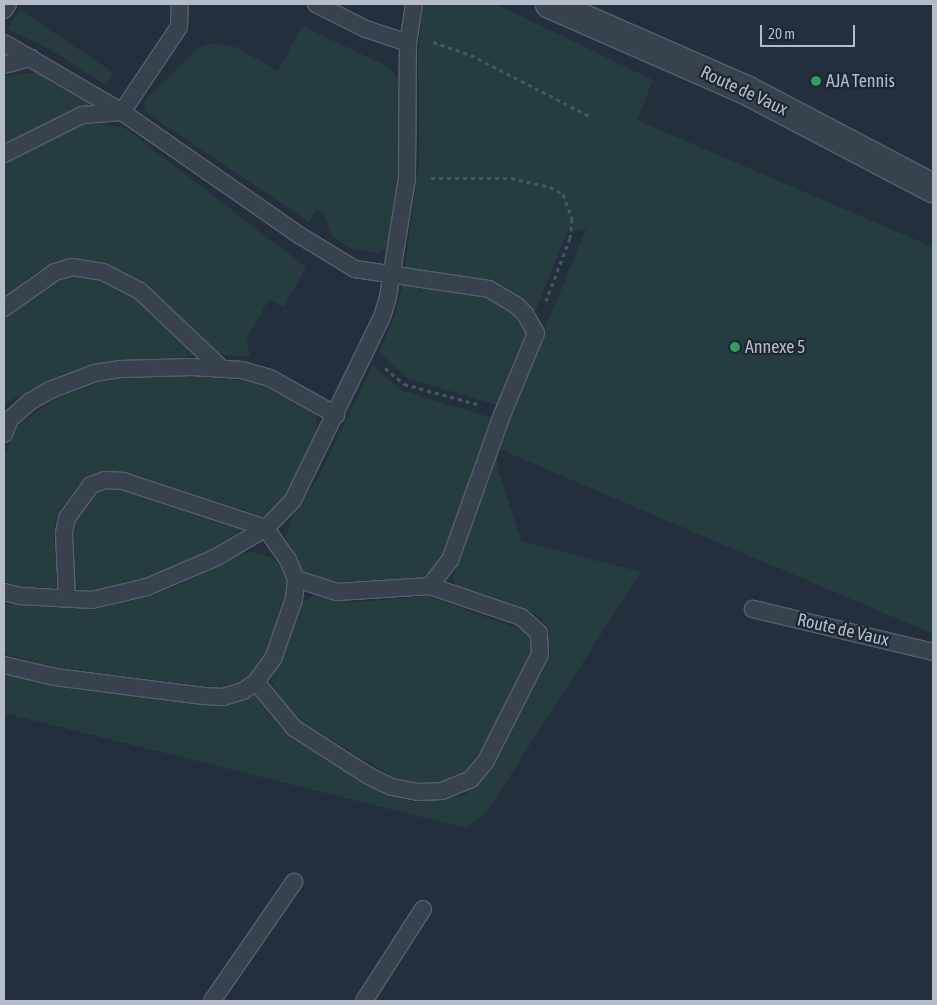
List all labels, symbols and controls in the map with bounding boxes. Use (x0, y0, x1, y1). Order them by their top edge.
scale bar (762, 15, 857, 47)
text: 20 m (768, 25, 795, 42)
street label: Route de Vaux (697, 61, 791, 121)
place label: AJA Tennis (826, 70, 895, 92)
marker: AJA Tennis (810, 75, 822, 87)
place label: Annexe 5 (745, 336, 805, 358)
marker: Annexe 5 (729, 341, 741, 353)
street label: Route de Vaux (795, 609, 891, 651)

